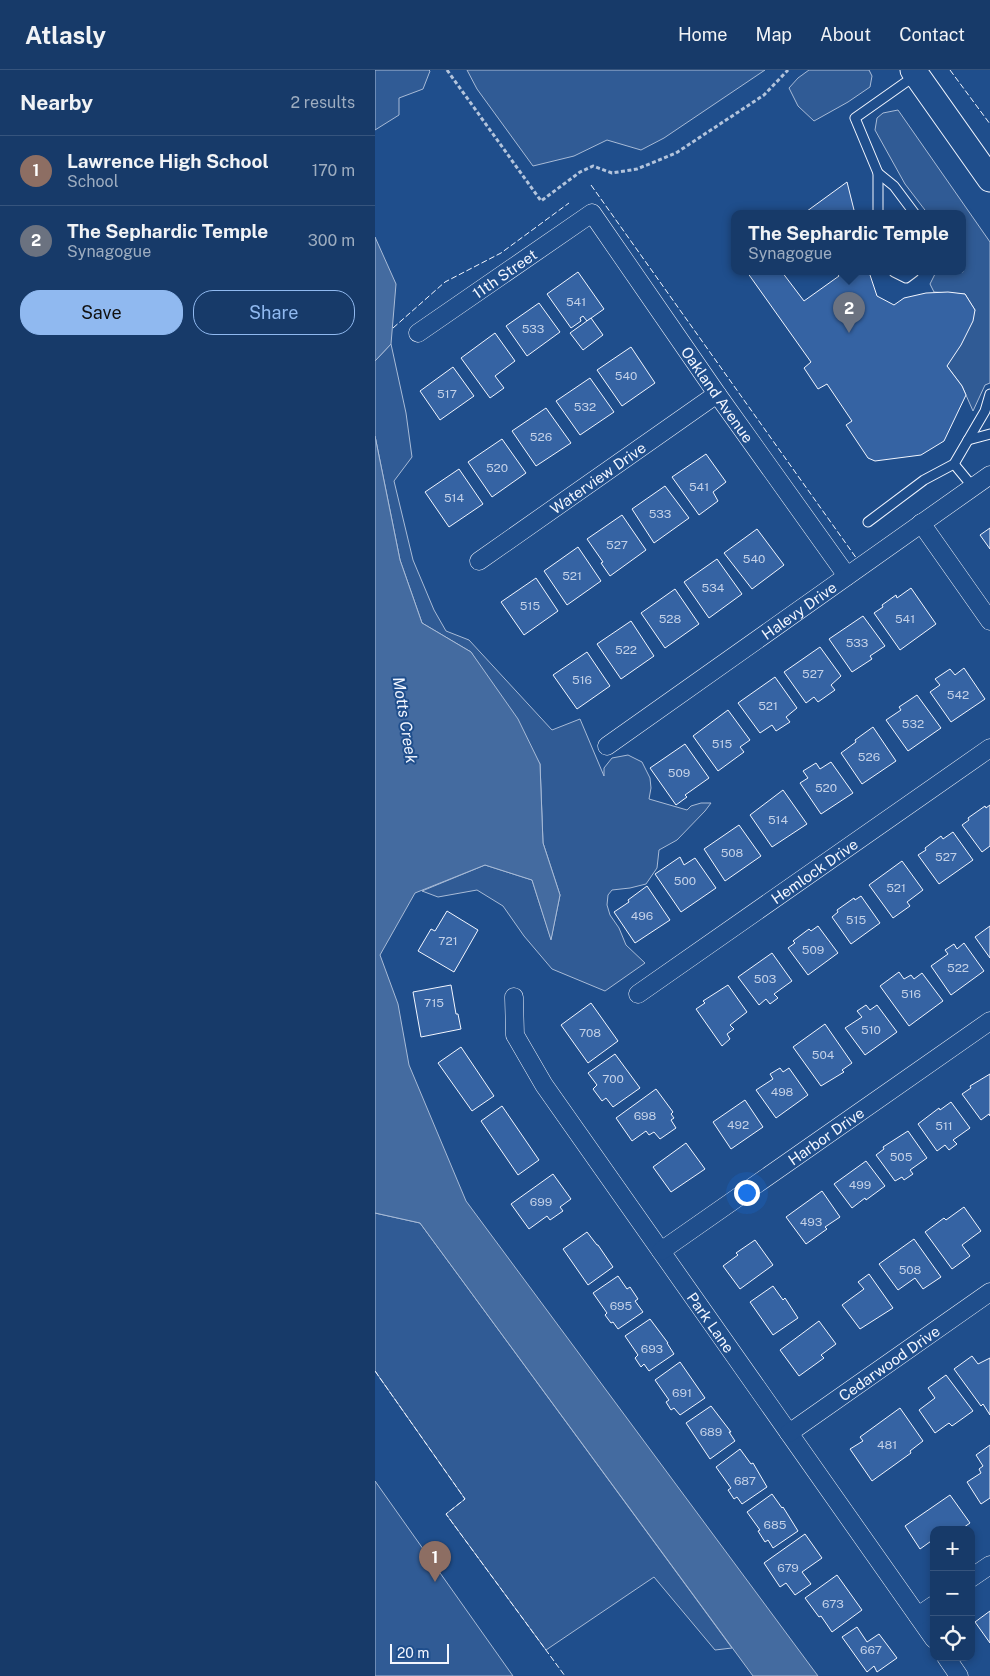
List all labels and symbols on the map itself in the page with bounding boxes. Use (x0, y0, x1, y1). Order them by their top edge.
street label: 11th Street (469, 245, 540, 301)
pin: 2 (833, 292, 865, 333)
house number: 541 (566, 295, 586, 309)
house number: 533 (522, 322, 544, 336)
street label: Oakland Avenue (678, 343, 757, 446)
house number: 540 (615, 369, 637, 383)
house number: 517 (437, 387, 457, 401)
house number: 532 (574, 400, 596, 414)
house number: 526 (530, 430, 552, 444)
street label: Waterview Drive (547, 438, 649, 517)
house number: 520 (486, 461, 508, 475)
house number: 541 (689, 480, 709, 494)
house number: 514 (444, 491, 465, 505)
house number: 533 (649, 507, 671, 521)
house number: 527 (606, 538, 628, 552)
house number: 540 (743, 552, 765, 566)
house number: 521 (562, 569, 582, 583)
street label: Halevy Drive (758, 578, 839, 642)
house number: 534 (702, 581, 725, 595)
house number: 515 (520, 599, 540, 613)
house number: 528 (659, 612, 682, 626)
house number: 541 (895, 612, 915, 626)
house number: 533 (846, 636, 868, 650)
house number: 522 (615, 643, 637, 657)
house number: 527 (802, 667, 824, 681)
house number: 516 (572, 673, 592, 687)
water label: Motts Creek (389, 675, 421, 765)
house number: 542 (947, 688, 969, 702)
house number: 521 (758, 699, 778, 713)
house number: 532 (902, 717, 924, 731)
house number: 515 (712, 737, 732, 751)
house number: 526 (858, 750, 880, 764)
house number: 509 (668, 766, 690, 780)
house number: 520 (815, 781, 837, 795)
house number: 514 (768, 813, 789, 827)
street label: Hemlock Drive (768, 835, 861, 907)
house number: 508 (721, 846, 744, 860)
house number: 527 (935, 850, 957, 864)
house number: 500 (674, 874, 696, 888)
house number: 521 (886, 881, 906, 895)
house number: 496 (631, 909, 653, 923)
house number: 515 (846, 913, 866, 927)
house number: 721 (438, 934, 458, 948)
house number: 509 (802, 943, 824, 957)
house number: 522 (947, 961, 969, 975)
house number: 503 (754, 972, 776, 986)
house number: 516 (901, 987, 921, 1001)
house number: 715 (424, 996, 444, 1010)
house number: 510 (861, 1023, 881, 1037)
house number: 708 (579, 1026, 601, 1040)
house number: 504 (812, 1048, 835, 1062)
house number: 700 (602, 1072, 624, 1086)
house number: 498 (771, 1085, 794, 1099)
street label: Harbor Drive (785, 1104, 867, 1168)
house number: 698 (634, 1109, 657, 1123)
house number: 492 (727, 1118, 749, 1132)
house number: 511 (935, 1119, 953, 1133)
house number: 505 (890, 1150, 913, 1164)
house number: 499 (849, 1178, 871, 1192)
your location (734, 1180, 760, 1206)
house number: 699 (530, 1195, 552, 1209)
house number: 493 (800, 1215, 822, 1229)
house number: 508 (899, 1263, 922, 1277)
street label: Park Lane (684, 1289, 738, 1356)
house number: 695 (610, 1299, 633, 1313)
street label: Cedarwood Drive (835, 1322, 943, 1404)
house number: 693 (641, 1342, 663, 1356)
house number: 691 (672, 1386, 692, 1400)
house number: 689 (700, 1425, 722, 1439)
house number: 481 (877, 1438, 897, 1452)
house number: 687 (734, 1474, 756, 1488)
house number: 685 (764, 1518, 787, 1532)
pin: 1 (419, 1541, 451, 1582)
house number: 679 (777, 1561, 799, 1575)
house number: 673 (822, 1597, 844, 1611)
scale bar (390, 1641, 449, 1664)
house number: 667 (860, 1643, 882, 1657)

